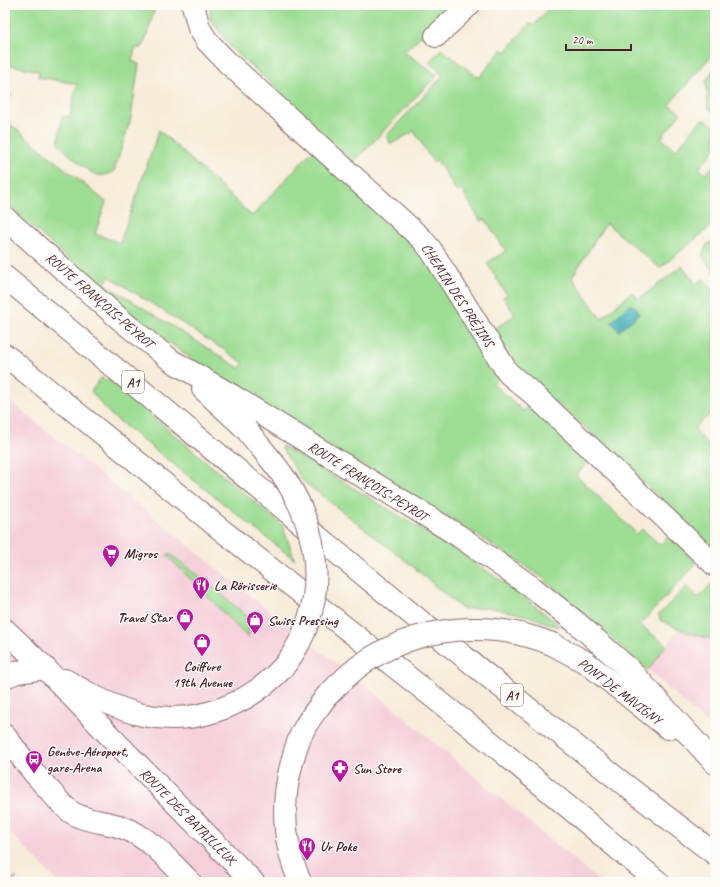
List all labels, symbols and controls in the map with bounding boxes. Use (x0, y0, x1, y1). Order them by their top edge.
scale bar (566, 26, 631, 52)
text: 20 m (572, 32, 594, 48)
street label: CHEMIN DES PRÉJINS (418, 240, 499, 352)
street label: ROUTE FRANÇOIS-PEYROT (42, 249, 160, 354)
road number: A1 (122, 371, 144, 393)
street label: ROUTE FRANÇOIS-PEYROT (305, 438, 434, 527)
supermarket icon: Migros (101, 543, 121, 568)
place label: Migros (124, 545, 159, 562)
restaurant icon: La Rörisserie (191, 575, 211, 600)
place label: La Rörisserie (214, 577, 278, 594)
shop icon: Travel Star (175, 607, 195, 632)
place label: Travel Star (118, 609, 174, 626)
shop icon: Swiss Pressing (245, 610, 265, 635)
place label: Swiss Pressing (268, 612, 340, 629)
shop icon: Coiffure 19th Avenue (192, 632, 212, 657)
street label: PONT DE MAVIGNY (574, 654, 666, 730)
place label: Coiffure 19th Avenue (172, 658, 233, 691)
road number: A1 (501, 684, 523, 706)
place label: Genève-Aéroport, gare-Arena (47, 743, 128, 776)
bus stop icon: Genève-Aéroport, gare-Arena (24, 749, 44, 774)
pharmacy icon: Sun Store (330, 758, 350, 783)
place label: Sun Store (353, 760, 402, 777)
street label: ROUTE DES BATAILLEUX (136, 765, 241, 870)
restaurant icon: Ur Poke (297, 836, 317, 861)
place label: Ur Poke (320, 838, 358, 855)

